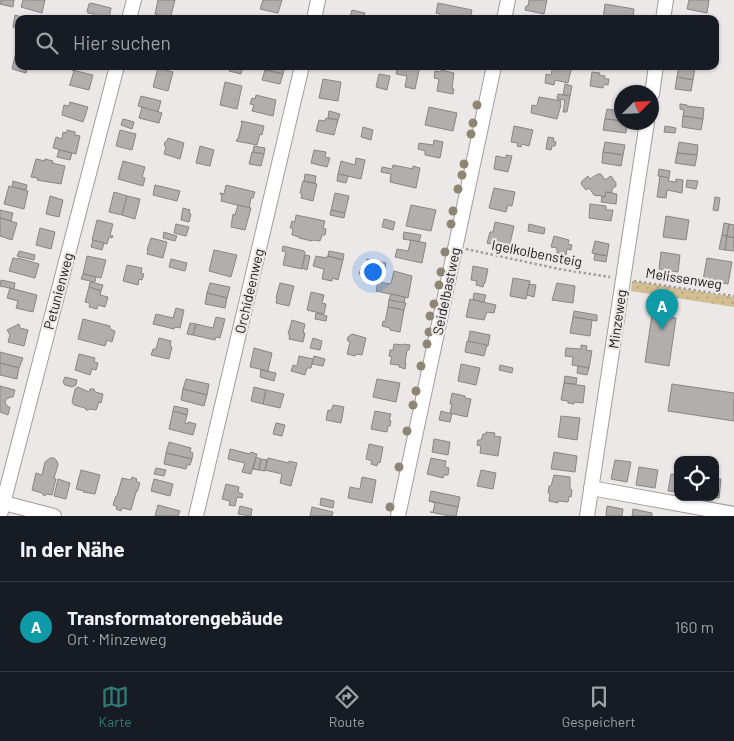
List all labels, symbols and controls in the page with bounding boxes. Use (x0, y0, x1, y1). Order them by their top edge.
search box (15, 15, 719, 70)
icon: search (33, 29, 61, 57)
text: Hier suchen (73, 31, 171, 54)
north arrow (614, 85, 659, 130)
street label: Igelkolbensteig (490, 236, 584, 270)
street label: Seidelbastweg (428, 246, 464, 336)
street label: Orchideenweg (231, 247, 267, 335)
street label: Petunienweg (40, 251, 76, 331)
your location (360, 259, 386, 285)
street label: Melissenweg (645, 264, 723, 292)
street label: Minzeweg (604, 288, 630, 350)
pin: A (646, 289, 678, 330)
map controls (674, 456, 719, 501)
button: locate (674, 456, 719, 501)
text: In der Nähe (20, 536, 125, 561)
text: Transformatorengebäude (67, 606, 283, 629)
text: A (31, 617, 41, 636)
text: 160 m (675, 617, 714, 636)
text: Ort · Minzeweg (67, 629, 167, 648)
tab: Karte (98, 683, 132, 730)
tab: Route (329, 683, 365, 730)
tab: Gespeichert (562, 683, 636, 730)

